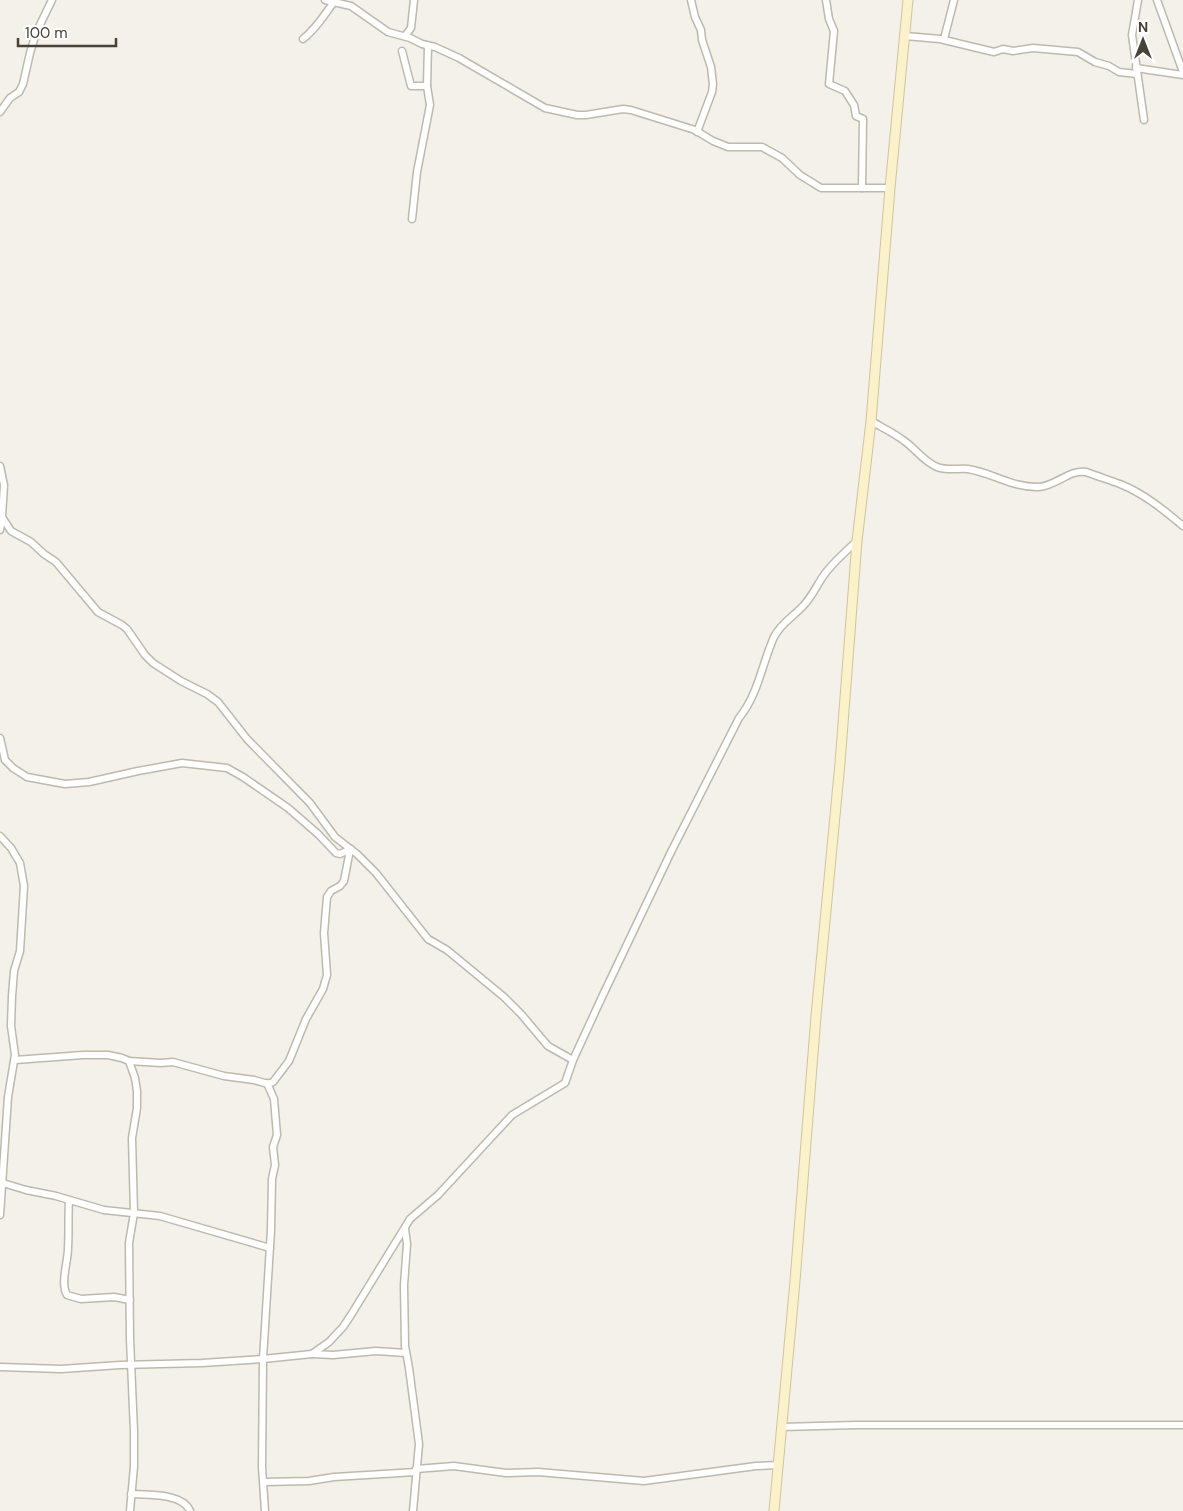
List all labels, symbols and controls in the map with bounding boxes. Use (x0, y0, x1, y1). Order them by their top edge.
scale bar (18, 15, 115, 47)
north arrow (1118, 15, 1168, 65)
text: N (1138, 18, 1148, 36)
text: 100 m (25, 23, 68, 43)

